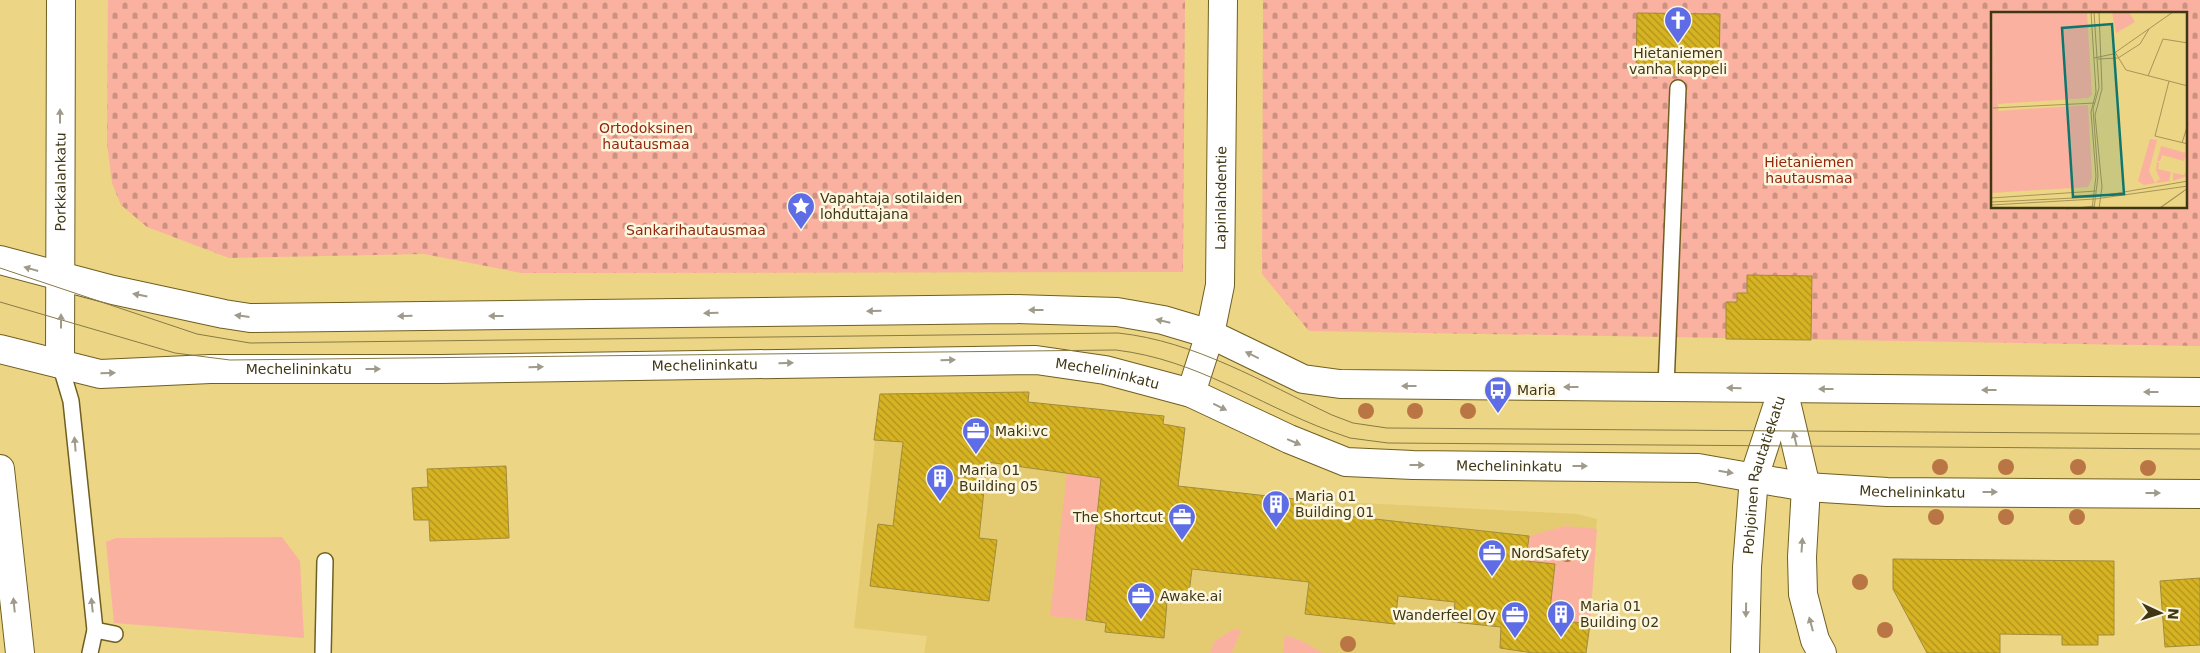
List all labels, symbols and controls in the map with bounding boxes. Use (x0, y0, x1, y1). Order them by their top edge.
church icon: Hietaniemen vanha kappeli (1663, 5, 1693, 44)
inset map (1991, 12, 2188, 209)
place label: Hietaniemen vanha kappeli (1629, 45, 1727, 77)
one-way arrow (56, 108, 64, 124)
park label: Ortodoksinen hautausmaa (599, 120, 693, 152)
street label: Porkkalankatu (52, 132, 69, 232)
street label: Lapinlahdentie (1212, 146, 1229, 250)
park label: Hietaniemen hautausmaa (1764, 154, 1854, 186)
place label: Vapahtaja sotilaiden lohduttajana (820, 190, 962, 222)
place icon: Vapahtaja sotilaiden lohduttajana (786, 191, 816, 230)
park label: Sankarihautausmaa (626, 222, 766, 238)
one-way arrow (23, 264, 38, 272)
one-way arrow (132, 291, 147, 299)
one-way arrow (1028, 306, 1044, 314)
one-way arrow (866, 307, 882, 315)
one-way arrow (703, 309, 719, 317)
one-way arrow (57, 312, 65, 328)
one-way arrow (234, 312, 250, 320)
one-way arrow (488, 312, 504, 320)
one-way arrow (396, 313, 412, 321)
one-way arrow (1156, 317, 1171, 325)
one-way arrow (1245, 350, 1260, 359)
street label: Mechelininkatu (1054, 355, 1161, 392)
street label: Mechelininkatu (652, 356, 758, 374)
one-way arrow (941, 356, 957, 364)
one-way arrow (778, 359, 794, 367)
street label: Mechelininkatu (246, 361, 352, 377)
one-way arrow (528, 363, 544, 371)
one-way arrow (366, 365, 382, 373)
one-way arrow (100, 369, 116, 377)
bus stop icon: Maria (1483, 375, 1513, 414)
one-way arrow (1401, 382, 1417, 390)
place label: Maria (1517, 382, 1556, 398)
one-way arrow (1563, 383, 1579, 391)
one-way arrow (1726, 384, 1742, 392)
one-way arrow (1818, 385, 1834, 393)
one-way arrow (1981, 386, 1997, 394)
one-way arrow (2143, 388, 2159, 396)
street label: Pohjoinen Rautatiekatu (1740, 394, 1788, 555)
one-way arrow (1213, 403, 1228, 411)
office icon: Maki.vc (961, 416, 991, 455)
place label: Maki.vc (995, 423, 1048, 439)
one-way arrow (1791, 432, 1799, 447)
one-way arrow (71, 435, 79, 451)
one-way arrow (1287, 438, 1301, 446)
street label: Mechelininkatu (1456, 457, 1562, 475)
place label: Maria 01 Building 05 (959, 462, 1038, 494)
one-way arrow (1410, 462, 1426, 470)
one-way arrow (1572, 462, 1588, 470)
building icon: Maria 01 Building 05 (925, 463, 955, 502)
one-way arrow (1719, 469, 1735, 477)
street label: Mechelininkatu (1859, 482, 1966, 501)
place label: Maria 01 Building 01 (1295, 488, 1374, 520)
one-way arrow (1982, 488, 1998, 496)
building icon: Maria 01 Building 01 (1261, 489, 1291, 528)
one-way arrow (2145, 489, 2161, 497)
office icon: The Shortcut (1167, 502, 1197, 541)
place label: The Shortcut (1072, 509, 1164, 525)
one-way arrow (1799, 537, 1807, 553)
office icon: NordSafety (1477, 538, 1507, 577)
place label: NordSafety (1511, 545, 1589, 561)
office icon: Awake.ai (1126, 581, 1156, 620)
place label: Awake.ai (1160, 588, 1222, 604)
north arrow (2135, 588, 2185, 638)
one-way arrow (10, 596, 18, 612)
one-way arrow (88, 597, 96, 613)
place label: Maria 01 Building 02 (1580, 598, 1659, 630)
building icon: Maria 01 Building 02 (1546, 599, 1576, 638)
office icon: Wanderfeel Oy (1500, 600, 1530, 639)
one-way arrow (1742, 602, 1750, 618)
place label: Wanderfeel Oy (1393, 607, 1496, 623)
text: N (2165, 608, 2181, 620)
one-way arrow (1807, 617, 1815, 632)

